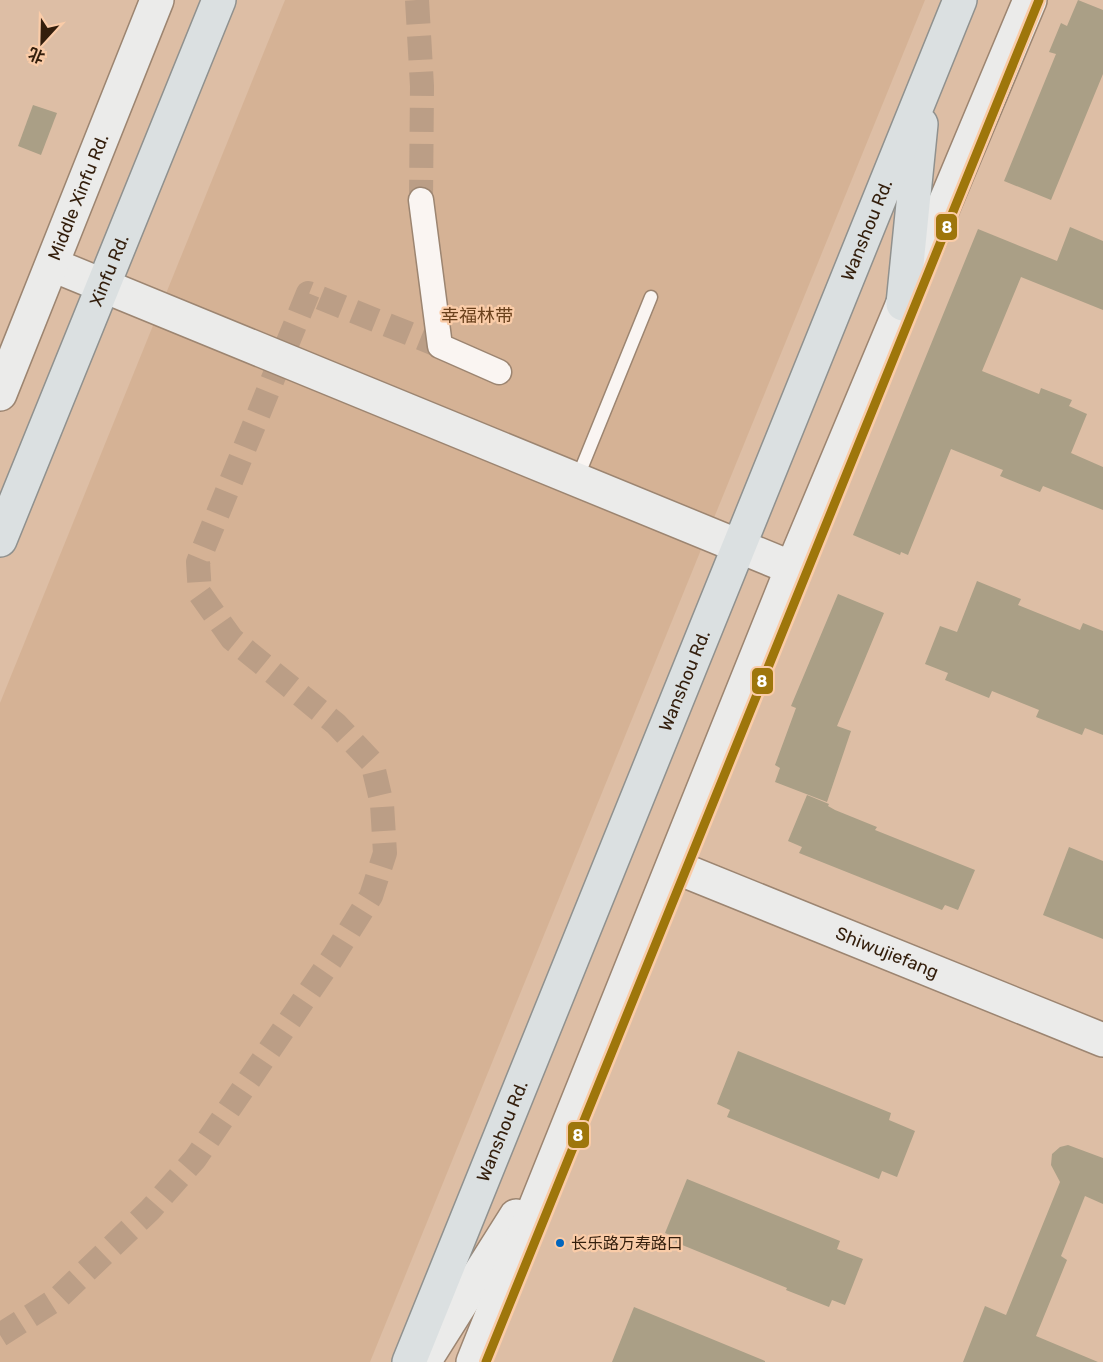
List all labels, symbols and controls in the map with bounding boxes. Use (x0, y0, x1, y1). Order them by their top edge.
north arrow (12, 12, 72, 72)
text: 北 (26, 44, 48, 67)
street label: Middle Xinfu Rd. (43, 130, 114, 264)
street label: Wanshou Rd. (837, 176, 897, 284)
line badge: 8 (935, 213, 958, 241)
text: 8 (942, 218, 953, 237)
street label: Xinfu Rd. (85, 231, 134, 310)
park label: 幸福林带 (441, 305, 513, 327)
street label: Wanshou Rd. (654, 627, 715, 735)
line badge: 8 (751, 667, 774, 695)
text: 8 (757, 672, 768, 691)
street label: Shiwujiefang (832, 922, 942, 983)
street label: Wanshou Rd. (472, 1077, 533, 1185)
line badge: 8 (567, 1121, 590, 1149)
text: 8 (573, 1126, 584, 1145)
place label: 长乐路万寿路口 (571, 1234, 683, 1253)
marker: 长乐路万寿路口 (554, 1237, 566, 1249)

